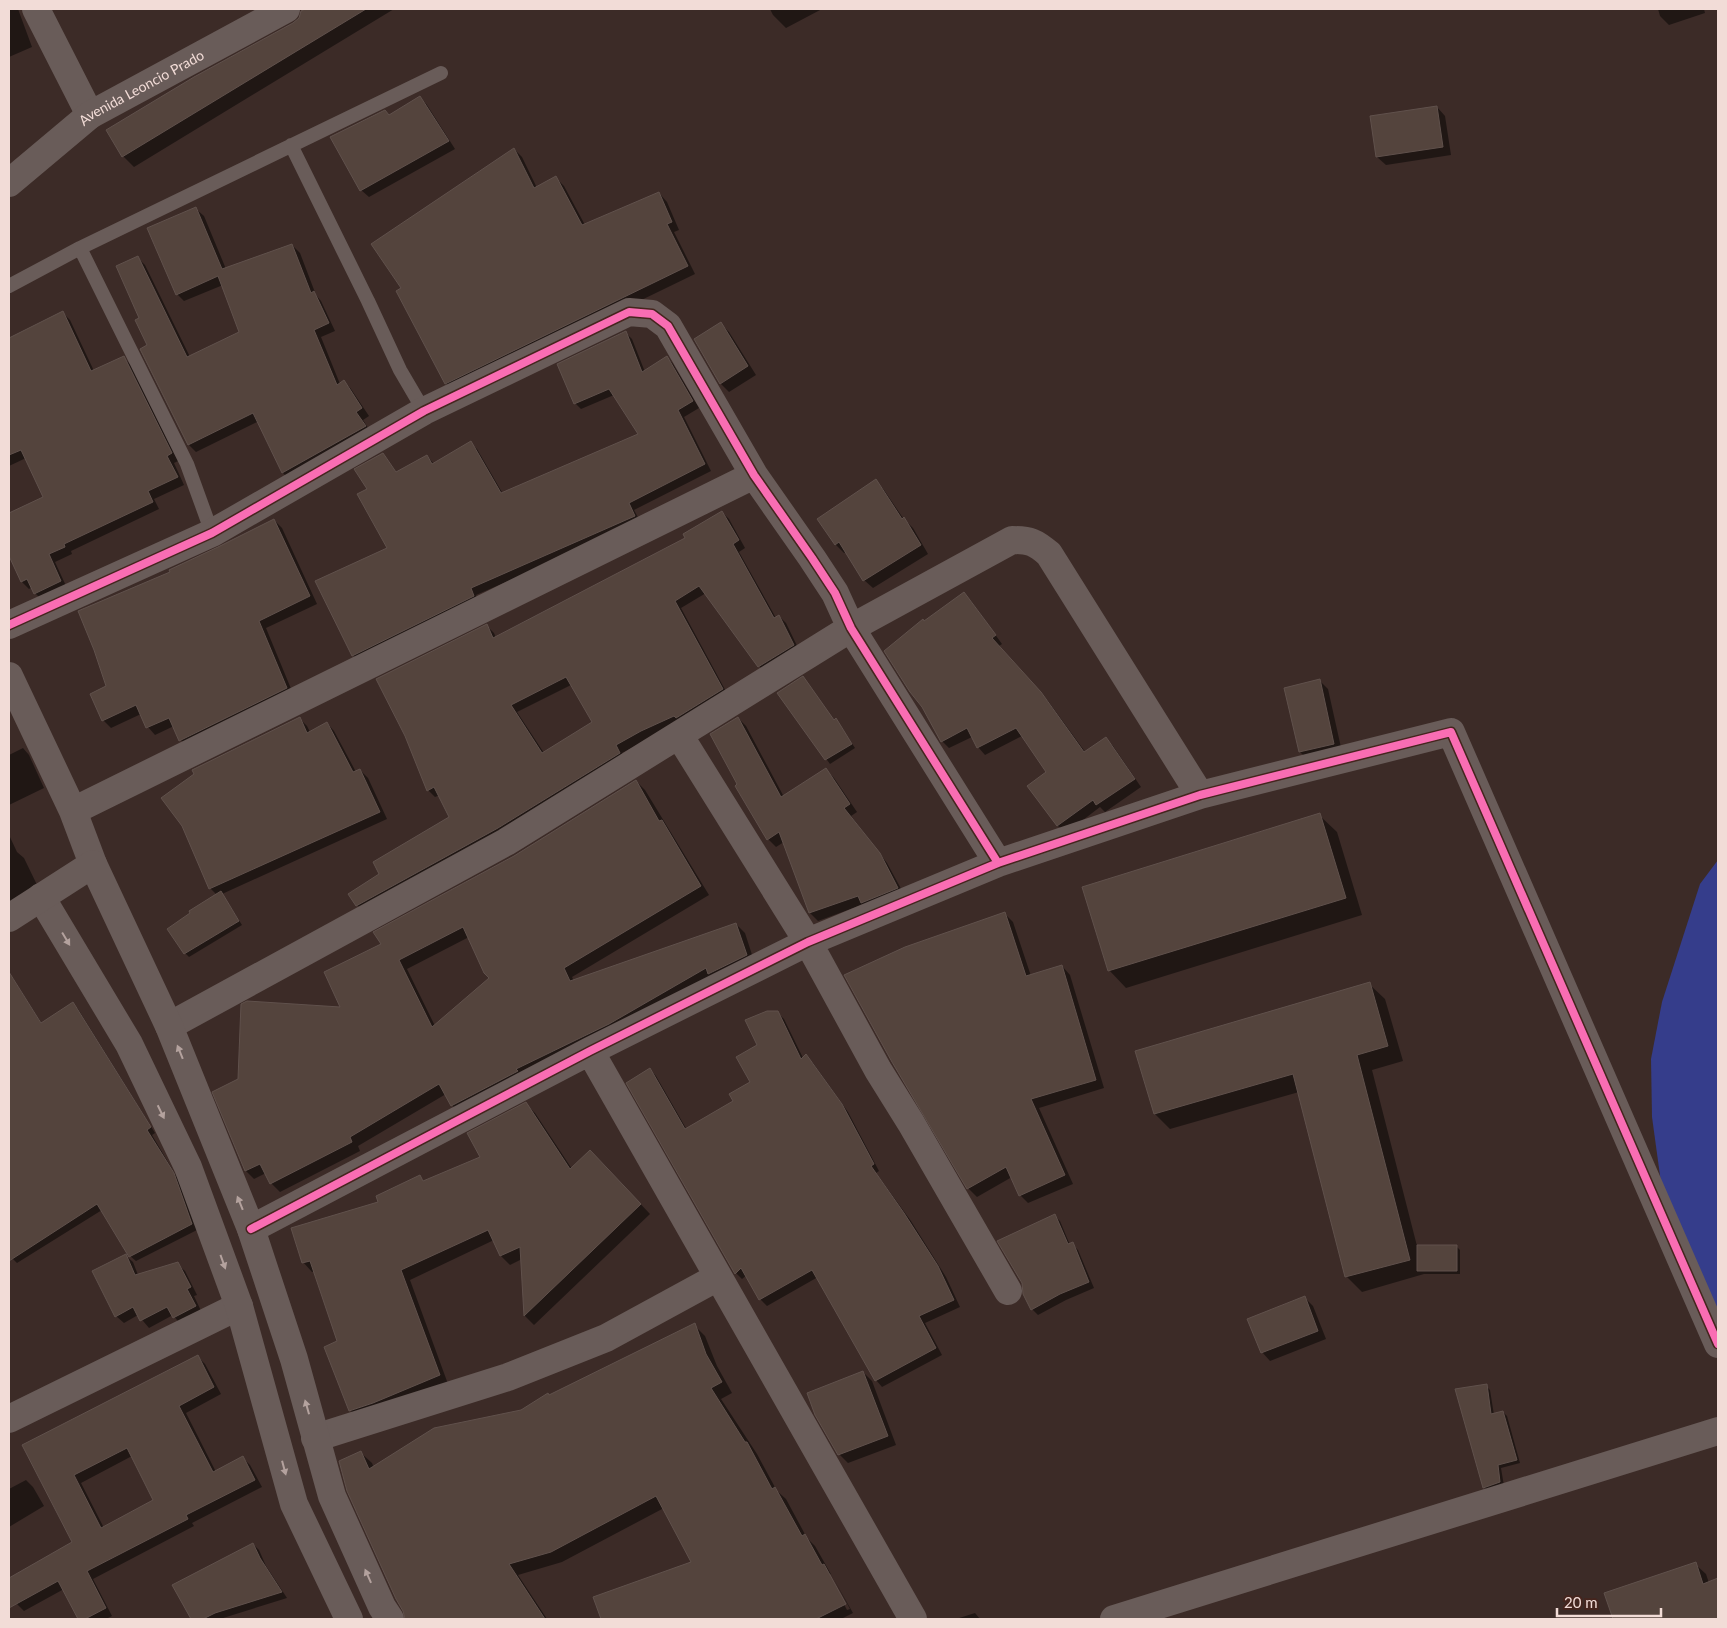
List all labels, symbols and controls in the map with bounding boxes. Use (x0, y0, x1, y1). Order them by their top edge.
street label: Avenida Leoncio Prado (75, 46, 207, 129)
one-way arrow (61, 933, 70, 946)
one-way arrow (176, 1044, 184, 1059)
one-way arrow (158, 1105, 166, 1119)
one-way arrow (236, 1195, 244, 1210)
one-way arrow (219, 1255, 227, 1270)
one-way arrow (303, 1399, 311, 1415)
one-way arrow (280, 1460, 288, 1475)
one-way arrow (364, 1569, 372, 1583)
scale bar (1557, 1586, 1661, 1618)
text: 20 m (1564, 1593, 1598, 1611)

